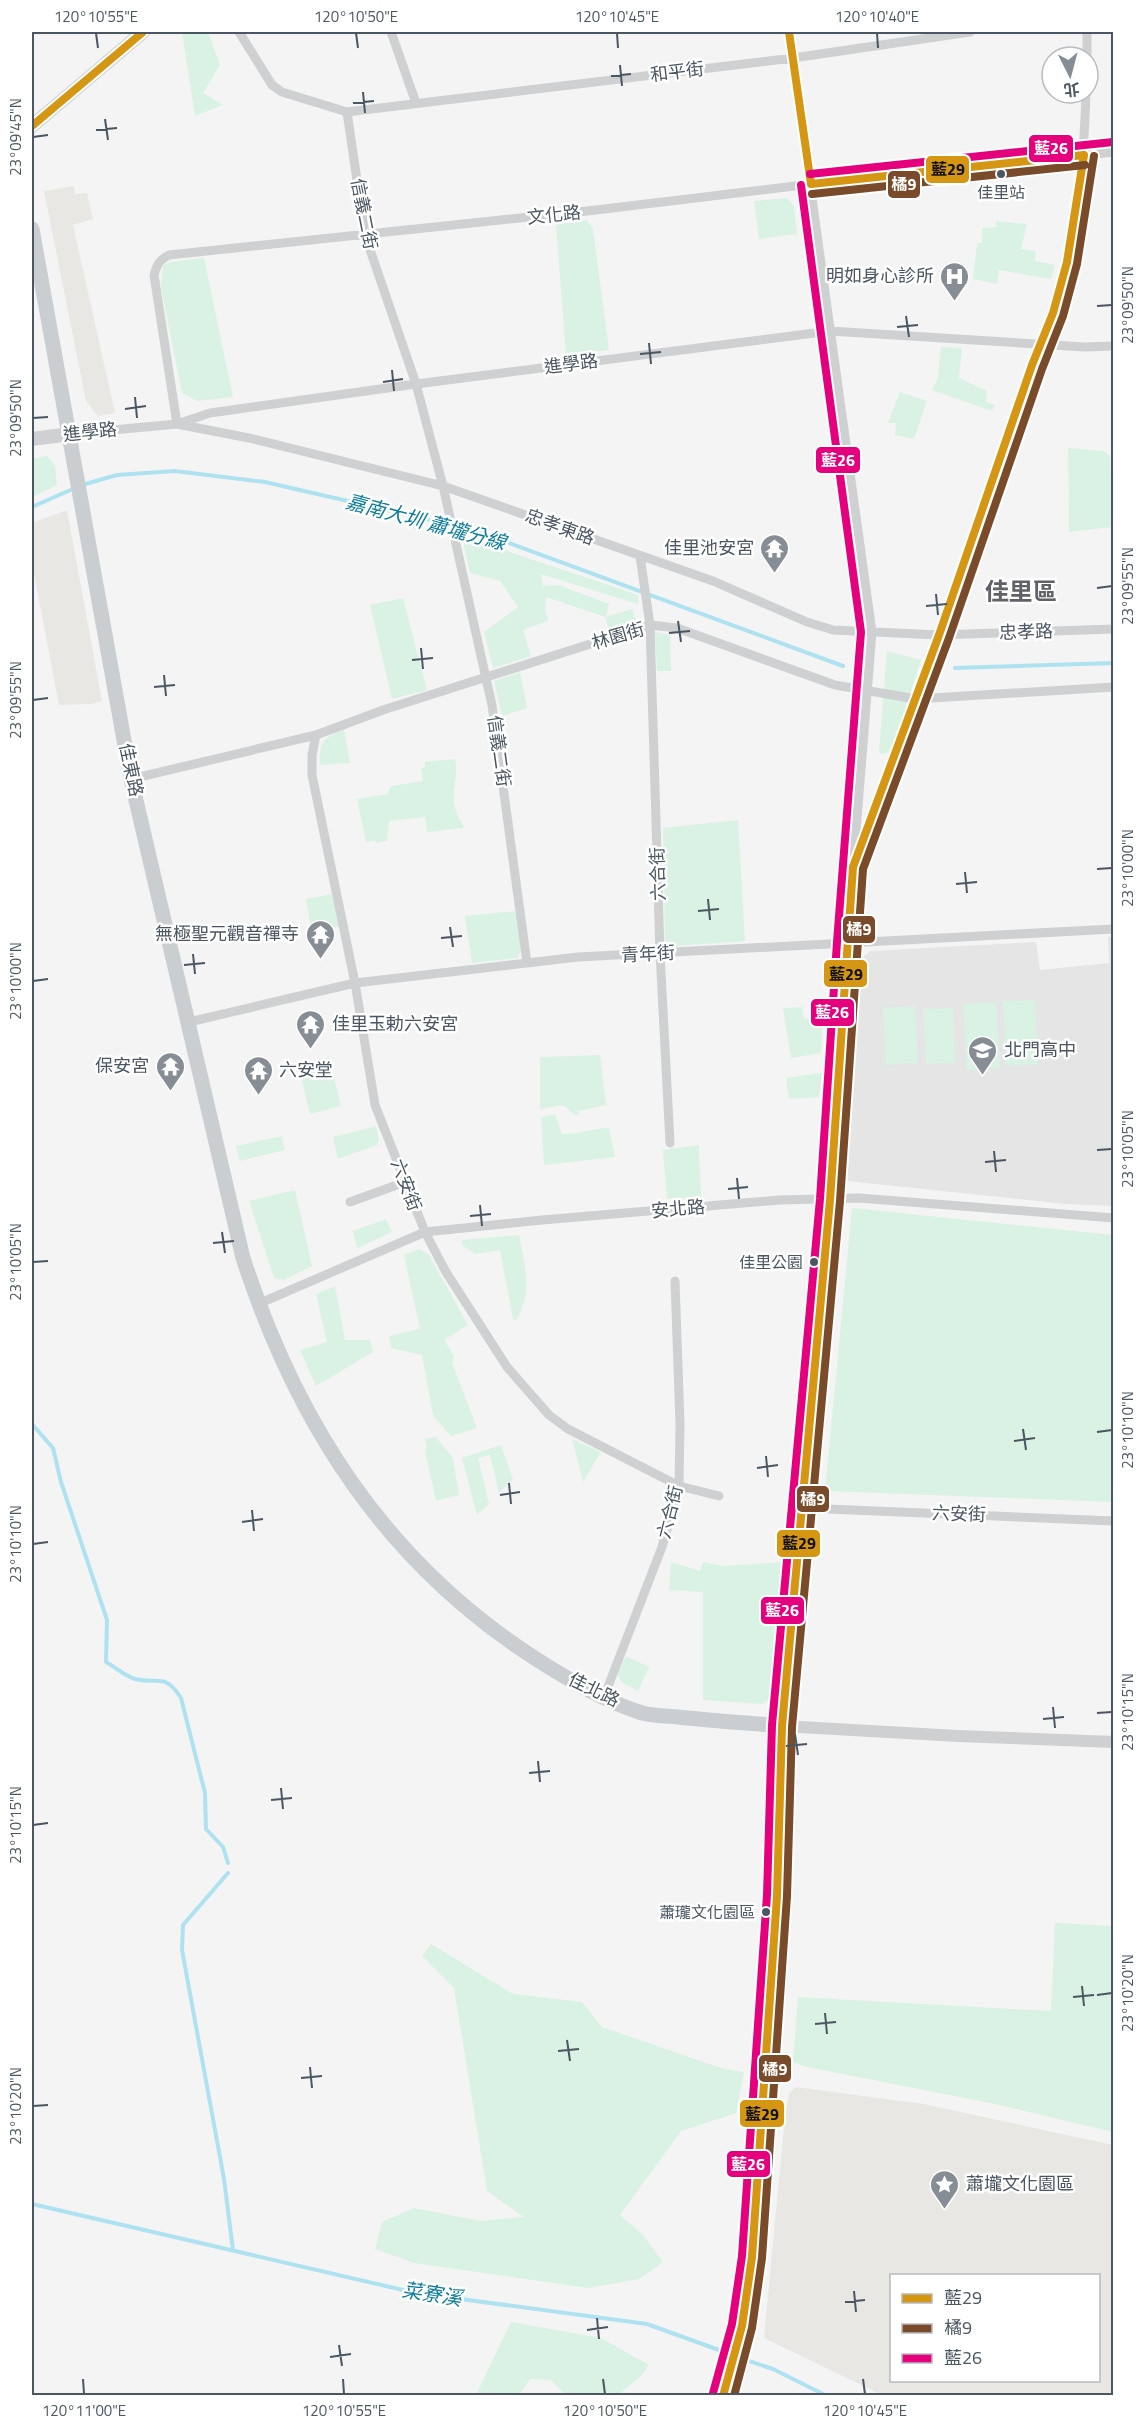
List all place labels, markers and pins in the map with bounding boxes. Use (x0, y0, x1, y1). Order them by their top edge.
marker: 佳里站 (995, 168, 1007, 180)
place label: 佳里站 (977, 180, 1025, 204)
hospital icon: 明如身心診所 (939, 260, 971, 302)
place label: 明如身心診所 (826, 262, 934, 289)
temple icon: 佳里池安宮 (759, 532, 791, 574)
place label: 佳里池安宮 (664, 534, 754, 561)
temple icon: 無極聖元觀音禪寺 (304, 918, 336, 960)
place label: 無極聖元觀音禪寺 (155, 920, 299, 947)
temple icon: 佳里玉勅六安宮 (295, 1008, 327, 1050)
place label: 佳里玉勅六安宮 (332, 1010, 458, 1037)
school or university icon: 北門高中 (967, 1034, 999, 1076)
place label: 北門高中 (1004, 1036, 1076, 1063)
temple icon: 保安宮 (154, 1050, 186, 1092)
place label: 保安宮 (95, 1052, 149, 1079)
temple icon: 六安堂 (242, 1054, 274, 1096)
place label: 六安堂 (279, 1056, 333, 1083)
place label: 佳里公園 (739, 1250, 803, 1274)
marker: 佳里公園 (808, 1256, 820, 1268)
place label: 蕭瓏文化園區 (659, 1900, 755, 1924)
marker: 蕭瓏文化園區 (760, 1906, 772, 1918)
place icon: 蕭壠文化園區 (929, 2168, 961, 2210)
place label: 蕭壠文化園區 (966, 2170, 1074, 2197)

